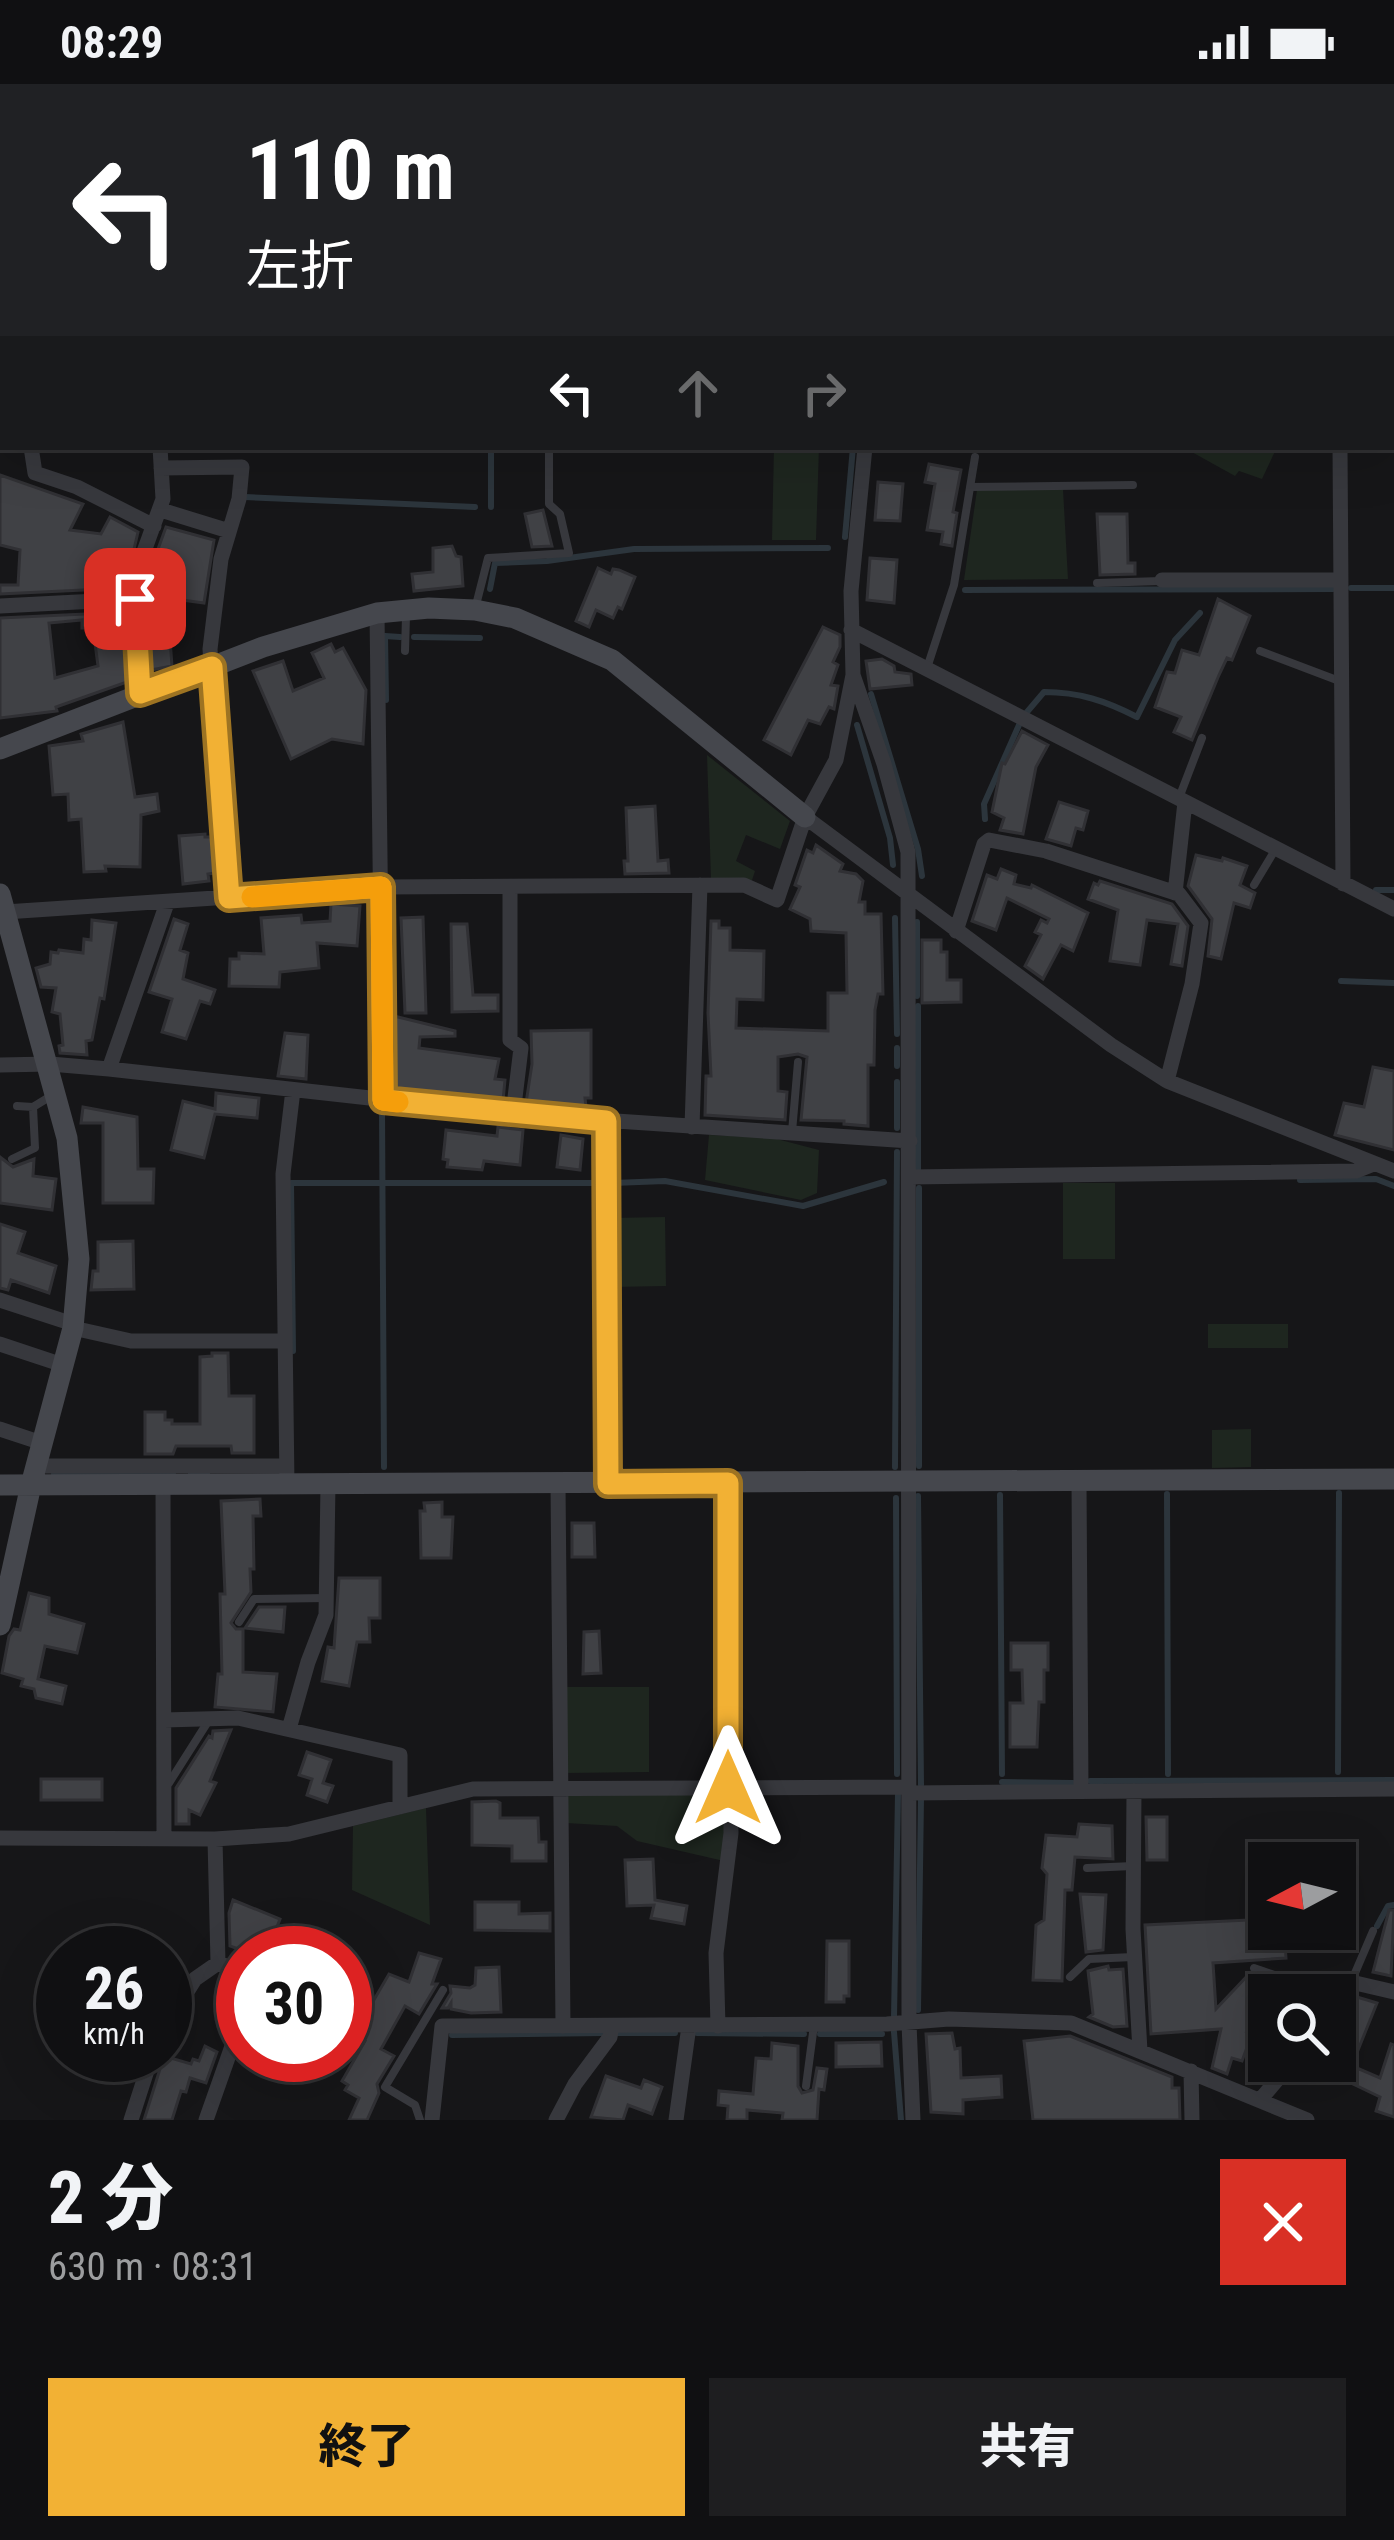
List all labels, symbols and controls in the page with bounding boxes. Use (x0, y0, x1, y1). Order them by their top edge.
text: 08:29 (60, 16, 163, 69)
text: 110 m (246, 121, 455, 220)
icon: left (48, 132, 204, 288)
text: 左折 (246, 235, 354, 298)
icon: left (539, 360, 605, 426)
icon: ahead (665, 360, 731, 426)
icon: right (791, 360, 857, 426)
pin (84, 548, 186, 650)
icon: arrive (102, 566, 168, 632)
position arrow (665, 1725, 791, 1851)
north arrow (1248, 1842, 1356, 1950)
map controls (1248, 1842, 1356, 2082)
speed limit sign: 30 (216, 1926, 372, 2082)
text: 26 (84, 1953, 144, 2024)
button: search (1248, 1974, 1356, 2082)
text: km/h (83, 2016, 145, 2051)
text: 2 分 (48, 2156, 173, 2241)
button: close (1220, 2159, 1346, 2285)
text: 630 m · 08:31 (48, 2244, 258, 2290)
button: 終了 (48, 2378, 685, 2516)
button: 共有 (709, 2378, 1346, 2516)

